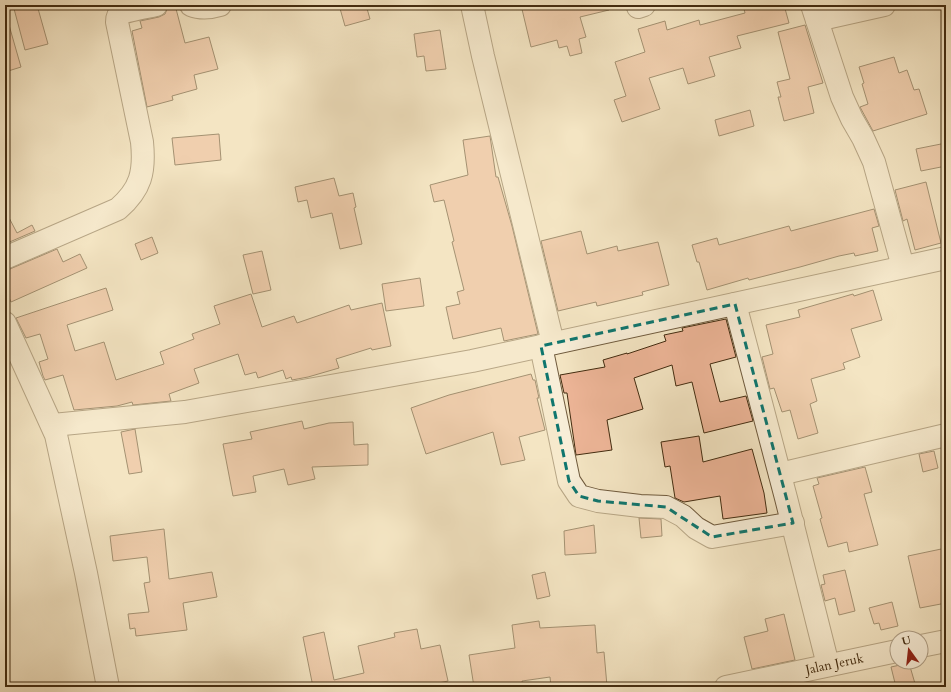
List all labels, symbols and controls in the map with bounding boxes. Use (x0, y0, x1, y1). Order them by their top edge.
north arrow (889, 630, 929, 670)
text: U (900, 632, 913, 649)
street label: Jalan Jeruk (802, 649, 865, 679)

